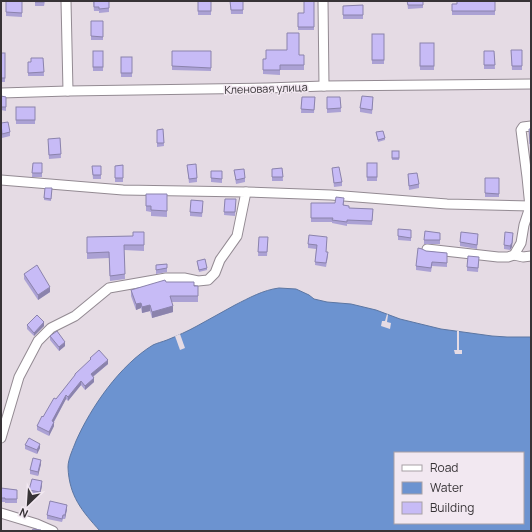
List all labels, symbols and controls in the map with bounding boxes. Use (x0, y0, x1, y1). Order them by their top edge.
street label: Кленовая улица (224, 79, 308, 97)
legend (394, 452, 524, 524)
text: Road (430, 459, 458, 476)
text: Water (430, 479, 464, 496)
north arrow (8, 484, 48, 524)
text: Building (430, 499, 474, 516)
text: N (17, 505, 30, 522)

